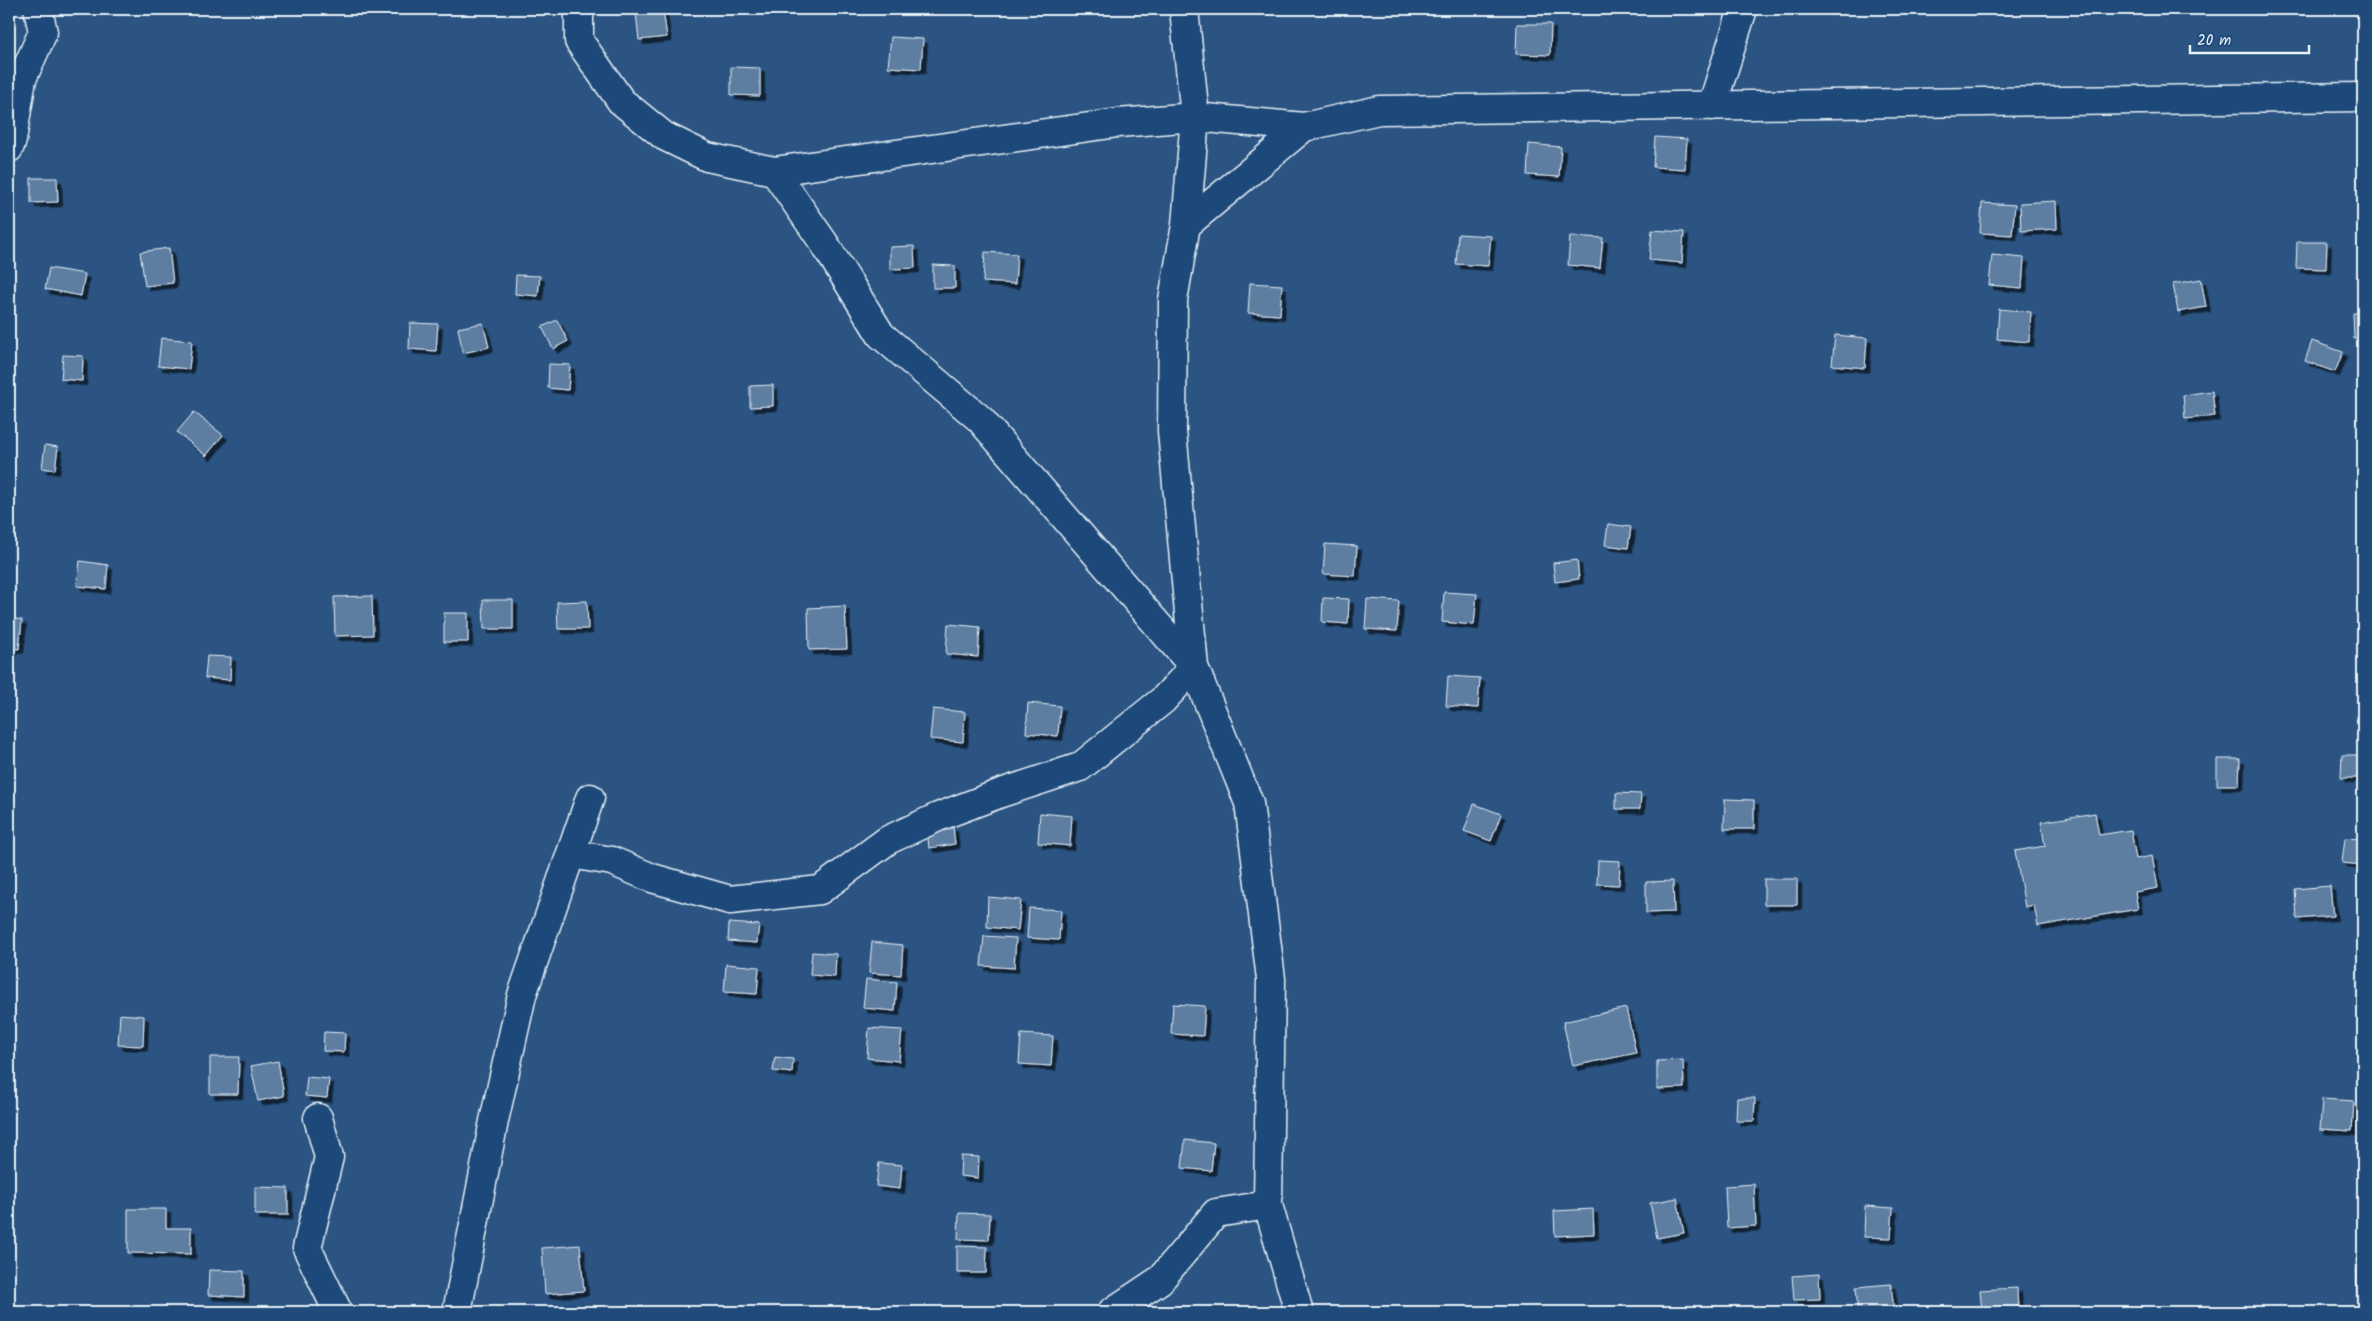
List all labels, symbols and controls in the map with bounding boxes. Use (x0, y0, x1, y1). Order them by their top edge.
scale bar (2190, 22, 2308, 54)
text: 20 m (2197, 29, 2231, 53)

